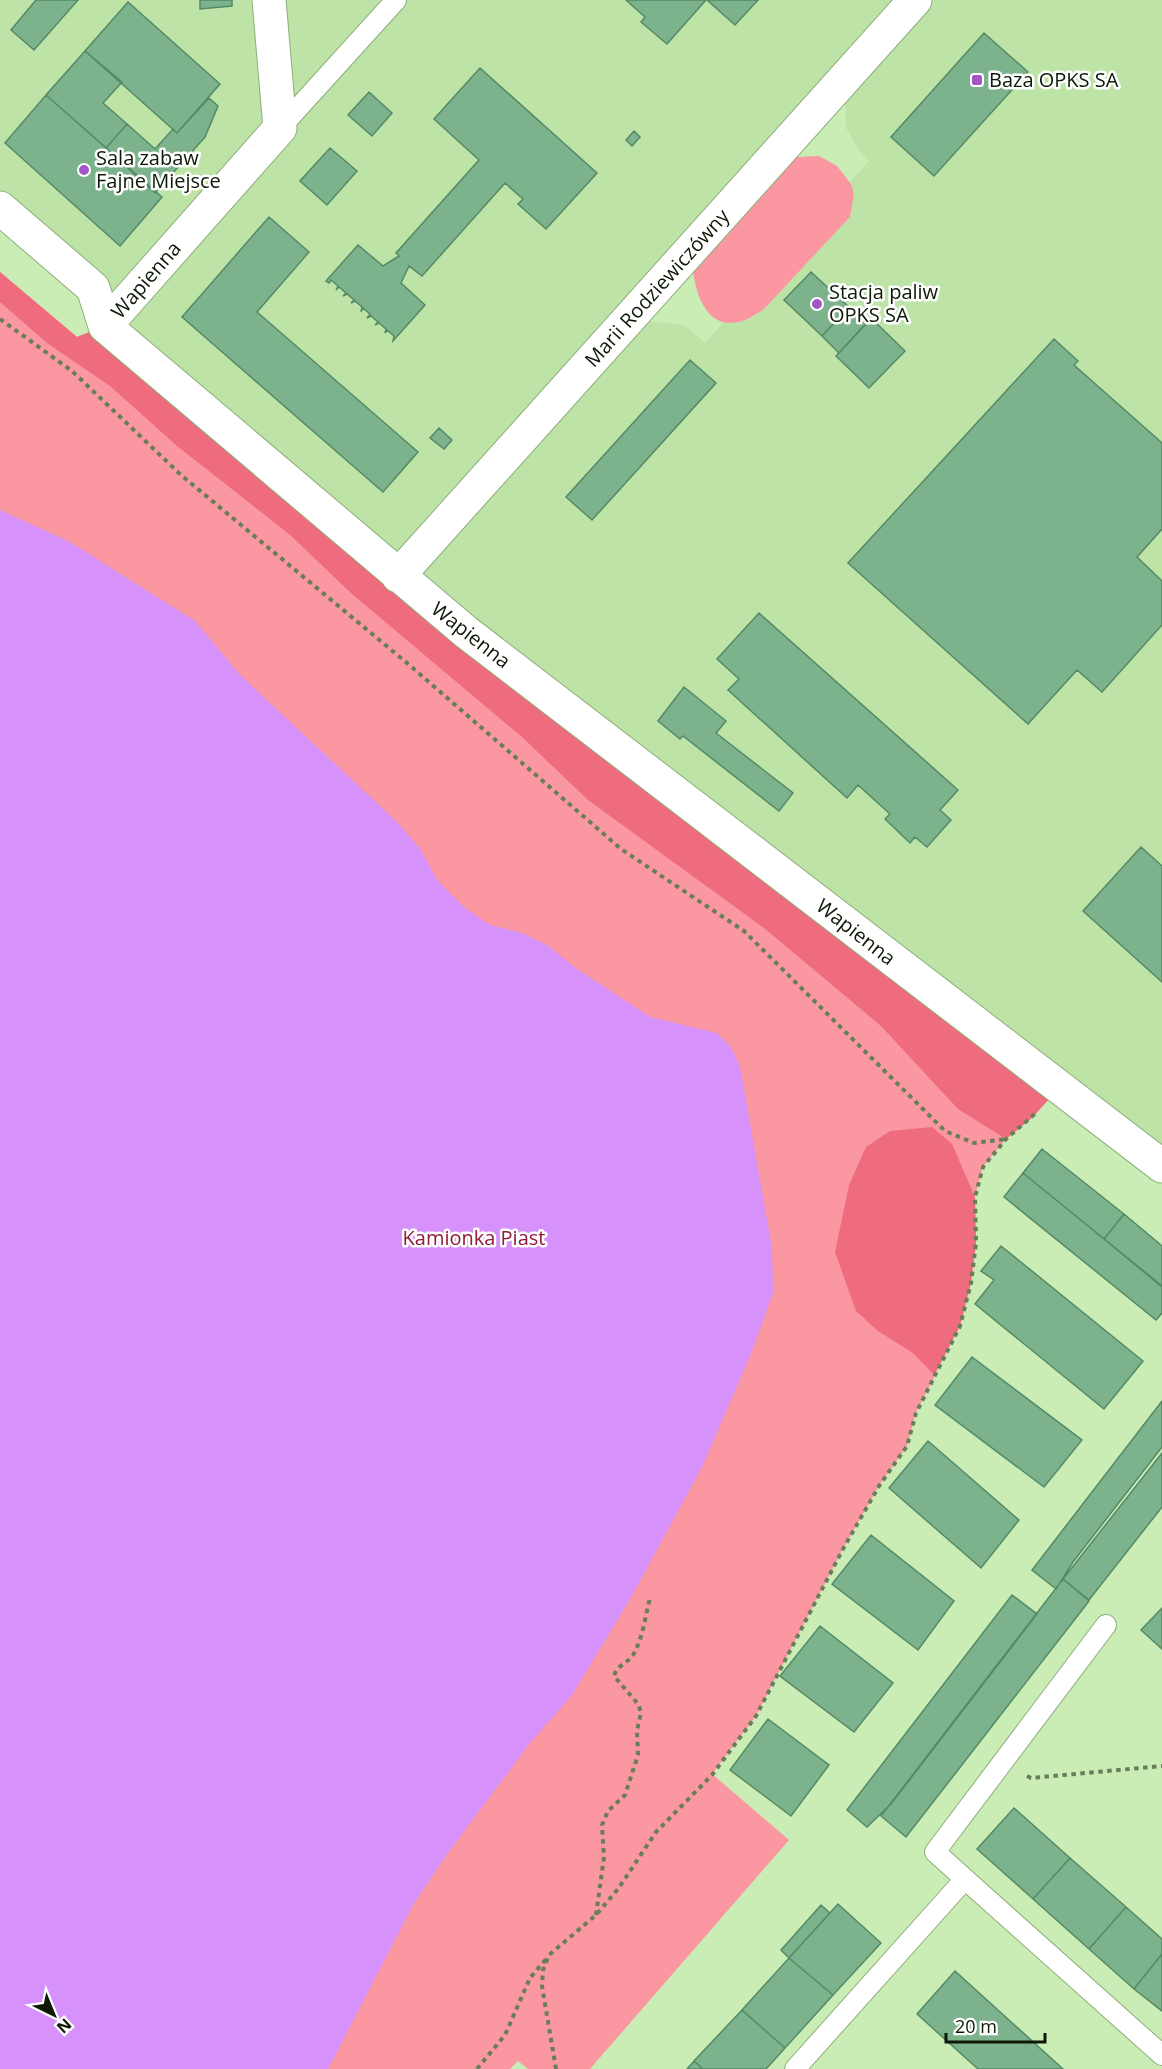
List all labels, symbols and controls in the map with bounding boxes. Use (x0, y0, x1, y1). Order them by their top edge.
place label: Baza OPKS SA (989, 66, 1119, 93)
marker: Baza OPKS SA (970, 73, 984, 87)
place label: Sala zabaw Fajne Miejsce (96, 144, 221, 194)
marker: Sala zabaw Fajne Miejsce (77, 163, 91, 177)
street label: Marii Rodziewiczówny (578, 202, 736, 373)
street label: Wapienna (105, 235, 187, 324)
place label: Stacja paliw OPKS SA (829, 278, 939, 328)
marker: Stacja paliw OPKS SA (810, 297, 824, 311)
street label: Wapienna (426, 595, 517, 674)
street label: Wapienna (811, 892, 902, 971)
park label: Kamionka Piast (403, 1224, 545, 1251)
north arrow (24, 1985, 84, 2045)
scale bar (946, 2006, 1045, 2044)
text: N (52, 2013, 76, 2038)
text: 20 m (955, 2014, 997, 2038)

